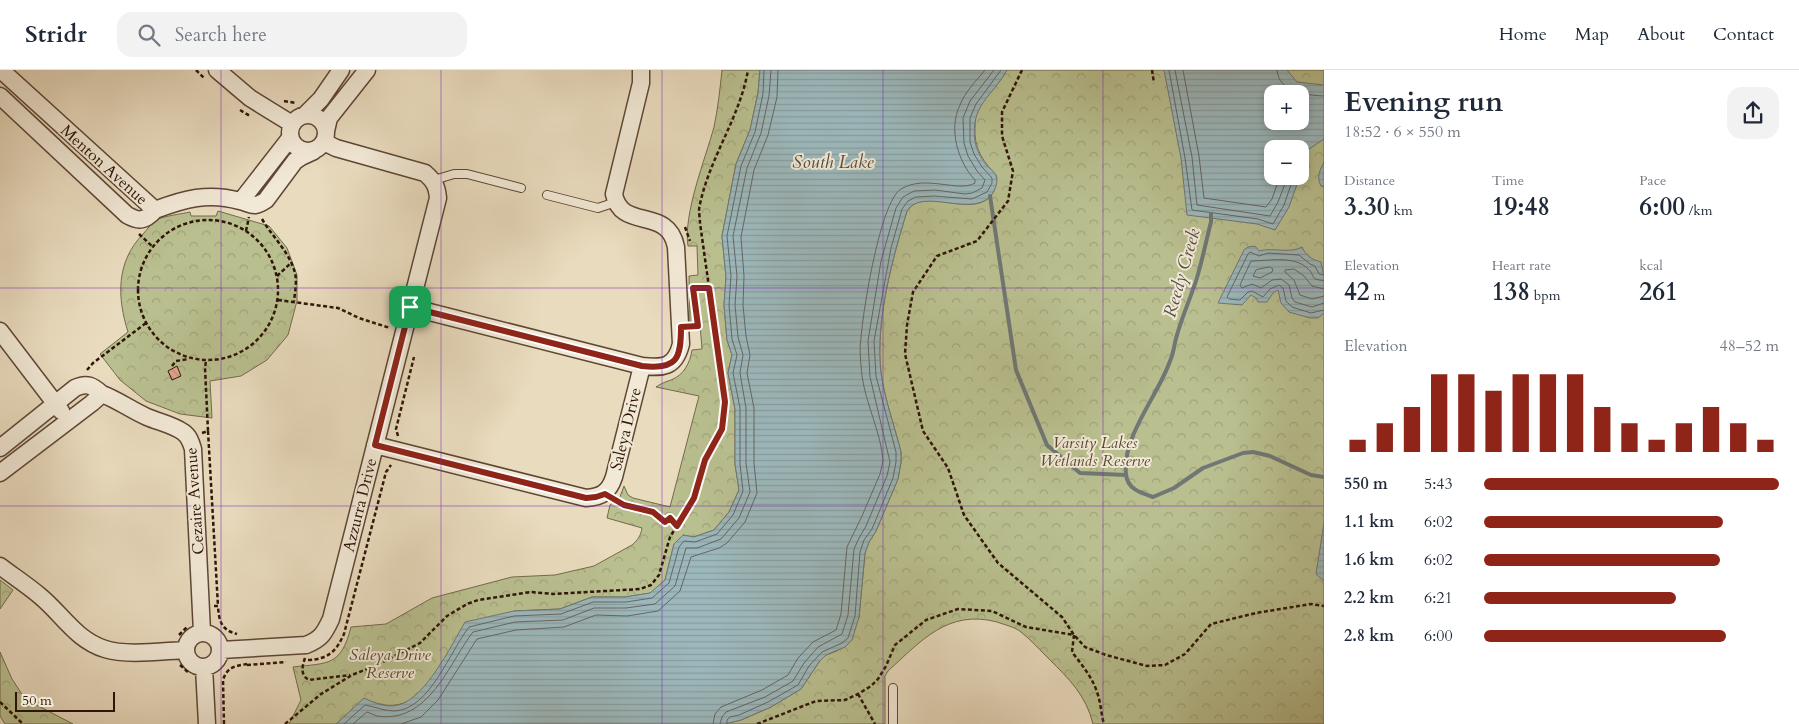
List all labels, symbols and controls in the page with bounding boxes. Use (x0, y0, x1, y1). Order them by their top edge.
search box (117, 12, 467, 57)
text: Stridr (25, 18, 87, 51)
icon: search (135, 21, 163, 49)
text: Search here (175, 22, 267, 48)
text: Home (1499, 22, 1547, 47)
text: Map (1575, 22, 1609, 47)
text: About (1637, 22, 1685, 47)
text: Contact (1713, 22, 1774, 47)
text: Evening run (1344, 83, 1503, 121)
map controls (1264, 85, 1309, 185)
button: + (1264, 85, 1309, 130)
button: share (1727, 87, 1779, 139)
street label: Menton Avenue (56, 120, 152, 210)
text: 18:52 · 6 × 550 m (1344, 121, 1461, 143)
button: − (1264, 140, 1309, 185)
water label: South Lake (792, 150, 875, 175)
text: Distance (1344, 171, 1395, 190)
text: Time (1492, 171, 1524, 190)
text: Pace (1639, 171, 1666, 190)
text: 3.30 (1344, 190, 1390, 224)
text: 19:48 (1492, 190, 1550, 224)
text: 6:00 (1639, 190, 1685, 224)
text: km (1390, 201, 1413, 220)
text: /km (1685, 201, 1713, 220)
water label: Reedy Creek (1157, 226, 1207, 320)
text: Elevation (1344, 256, 1400, 275)
text: Heart rate (1492, 256, 1551, 275)
text: kcal (1639, 256, 1663, 275)
text: 42 (1344, 275, 1370, 309)
text: 138 (1492, 275, 1530, 309)
text: 261 (1639, 275, 1678, 309)
pin (389, 286, 431, 328)
text: m (1370, 286, 1385, 305)
text: bpm (1530, 286, 1561, 305)
icon: arrive (396, 293, 424, 321)
text: Elevation (1344, 335, 1408, 357)
text: 48–52 m (1720, 335, 1779, 357)
street label: Saleya Drive (605, 385, 647, 473)
park label: Varsity Lakes Wetlands Reserve (1040, 432, 1151, 472)
street label: Cezaire Avenue (180, 447, 210, 555)
street label: Azzurra Drive (338, 456, 382, 554)
text: 550 m (1344, 473, 1388, 495)
text: 5:43 (1424, 473, 1453, 495)
text: 1.1 km (1344, 511, 1394, 533)
text: 6:02 (1424, 511, 1453, 533)
text: 1.6 km (1344, 549, 1394, 571)
text: 6:02 (1424, 549, 1453, 571)
text: 2.2 km (1344, 587, 1394, 609)
text: 6:21 (1424, 587, 1453, 609)
text: 2.8 km (1344, 625, 1394, 647)
text: 6:00 (1424, 625, 1453, 647)
park label: Saleya Drive Reserve (349, 644, 432, 684)
scale bar (15, 689, 115, 712)
text: 50 m (22, 691, 52, 710)

